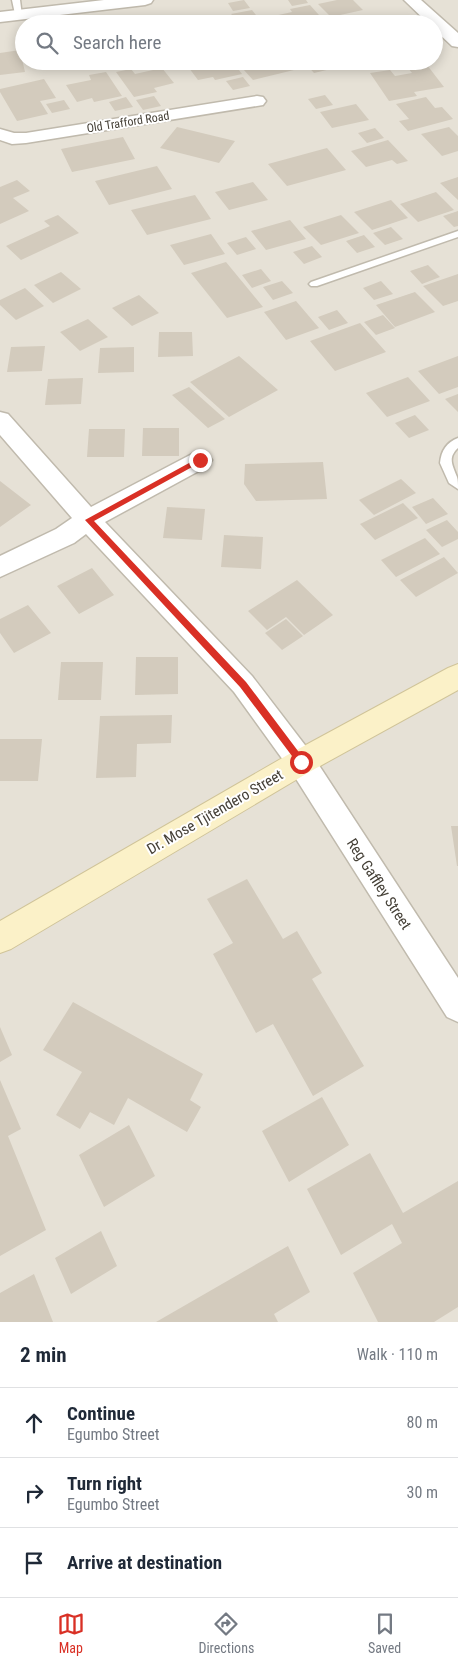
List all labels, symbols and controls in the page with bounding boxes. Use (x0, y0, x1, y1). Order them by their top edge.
search box (15, 15, 443, 70)
icon: search (33, 29, 61, 57)
text: Search here (73, 31, 161, 54)
street label: Old Trafford Road (86, 109, 170, 135)
route end (189, 449, 212, 472)
route start (290, 751, 313, 774)
street label: Dr. Mose Tjitendero Street (144, 766, 286, 858)
street label: Reg Gaffley Street (343, 835, 415, 933)
text: 2 min (20, 1343, 67, 1367)
text: Walk · 110 m (357, 1345, 438, 1364)
text: Continue (67, 1402, 135, 1425)
icon: ahead (20, 1409, 48, 1437)
text: 80 m (406, 1413, 438, 1432)
text: Egumbo Street (67, 1425, 160, 1444)
text: Turn right (67, 1472, 142, 1495)
icon: right (20, 1479, 48, 1507)
text: 30 m (406, 1483, 438, 1502)
text: Egumbo Street (67, 1495, 160, 1514)
icon: arrive (20, 1549, 48, 1577)
text: Arrive at destination (67, 1551, 222, 1574)
tab: Map (57, 1610, 85, 1656)
tab: Directions (198, 1610, 254, 1656)
tab: Saved (368, 1610, 401, 1656)

